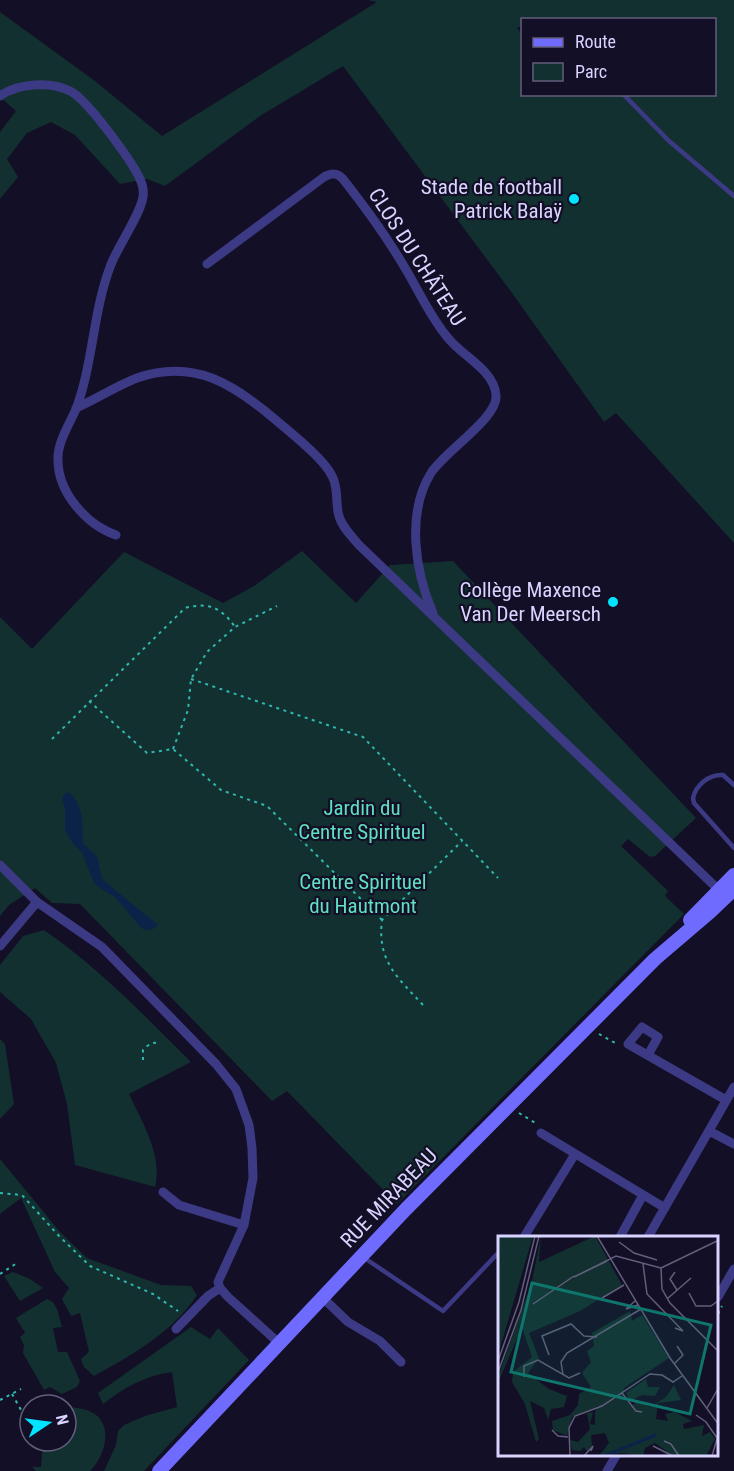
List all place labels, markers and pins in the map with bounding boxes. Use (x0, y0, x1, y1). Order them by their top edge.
place label: Stade de football Patrick Balaÿ (421, 175, 562, 223)
marker: Stade de football Patrick Balaÿ (567, 192, 581, 206)
place label: Collège Maxence Van Der Meersch (460, 578, 601, 626)
marker: Collège Maxence Van Der Meersch (606, 595, 620, 609)

